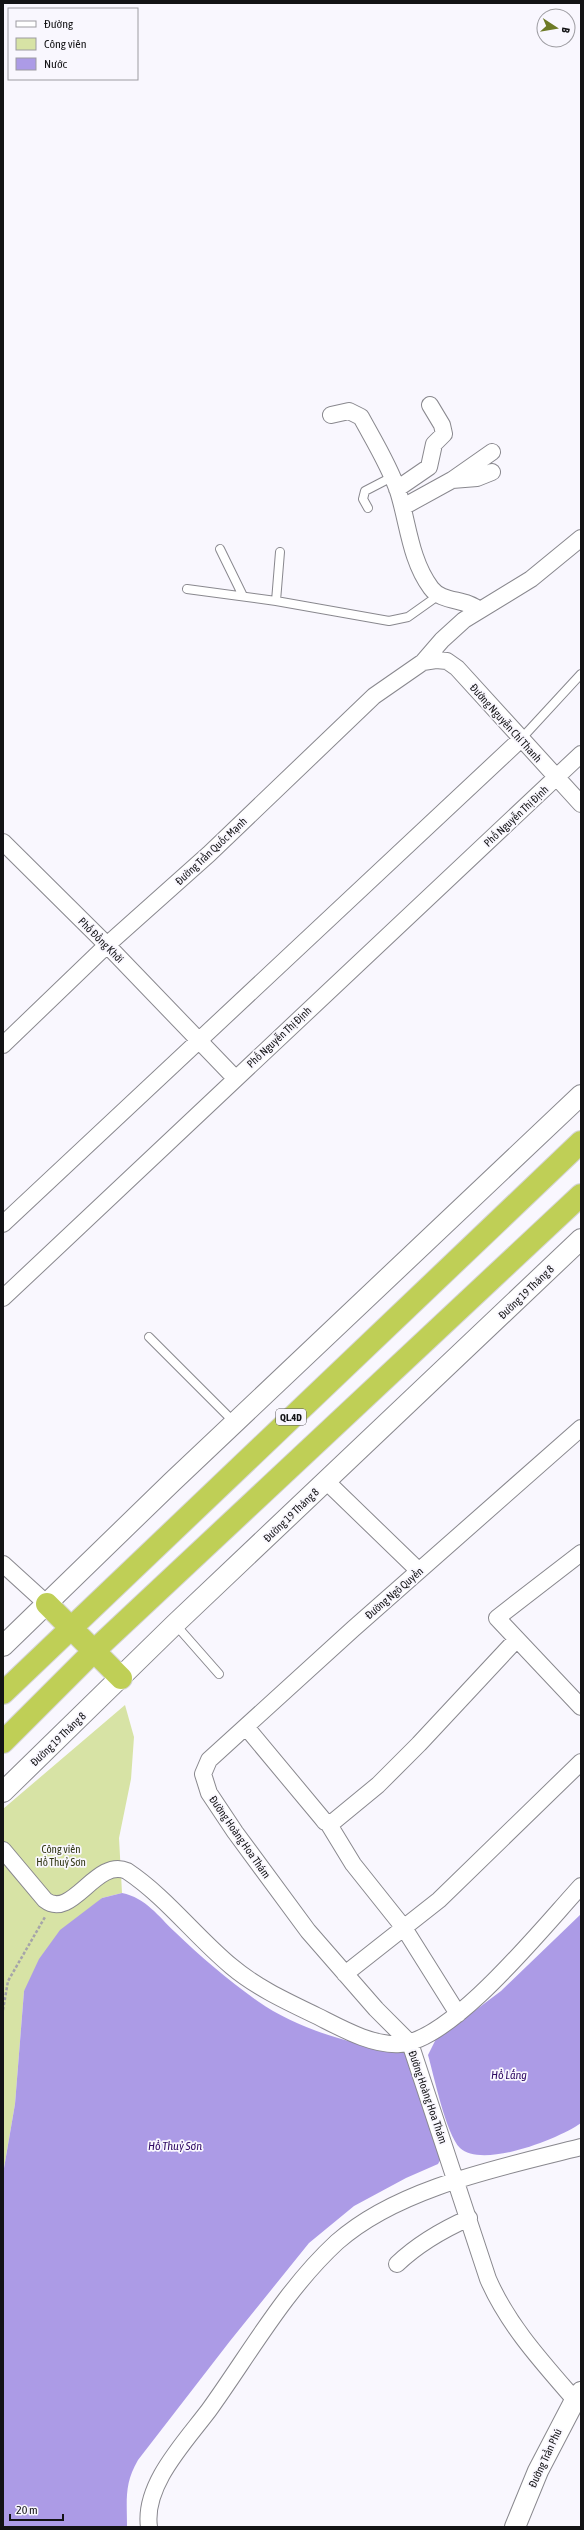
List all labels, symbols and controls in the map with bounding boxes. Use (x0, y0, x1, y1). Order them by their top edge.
legend (8, 8, 138, 80)
north arrow (536, 8, 576, 48)
text: Đường (44, 17, 74, 31)
text: B (559, 26, 572, 35)
text: Công viên (44, 37, 87, 51)
text: Nước (44, 57, 68, 71)
street label: Đường Nguyễn Chí Thanh (468, 681, 544, 765)
street label: Phố Nguyễn Thị Định (481, 783, 551, 850)
street label: Đường Trần Quốc Mạnh (173, 815, 250, 888)
street label: Phố Đồng Khởi (76, 915, 126, 965)
street label: Phố Nguyễn Thị Định (244, 1004, 314, 1071)
street label: Đường 19 Tháng 8 (496, 1263, 556, 1321)
road number: QL.4D (276, 1409, 306, 1425)
street label: Đường 19 Tháng 8 (261, 1486, 321, 1544)
street label: Đường Ngô Quyền (363, 1565, 425, 1621)
street label: Đường 19 Tháng 8 (28, 1710, 88, 1768)
street label: Đường Hoàng Hoa Thám (207, 1794, 273, 1880)
park label: Công viên Hồ Thuỷ Sơn (36, 1843, 86, 1868)
street label: Đường Hoàng Hoa Thám (406, 2049, 450, 2145)
water label: Hồ Lắng (491, 2068, 527, 2082)
water label: Hồ Thuỷ Sơn (148, 2139, 202, 2153)
street label: Đường Trần Phú (526, 2427, 564, 2489)
scale bar (10, 2496, 63, 2522)
text: 20 m (16, 2503, 38, 2517)

